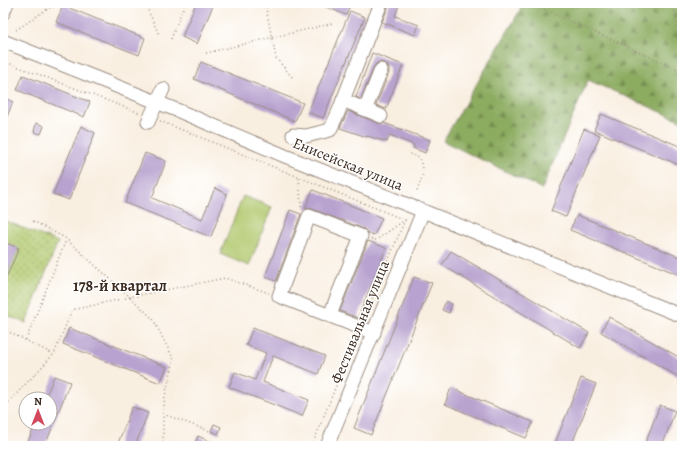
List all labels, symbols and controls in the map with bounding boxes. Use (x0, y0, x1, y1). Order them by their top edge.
street label: Енисейская улица (290, 133, 406, 195)
street label: Фестивальная улица (326, 257, 394, 387)
district label: 178-й квартал (73, 275, 167, 297)
north arrow (18, 391, 58, 431)
text: N (34, 394, 42, 409)

